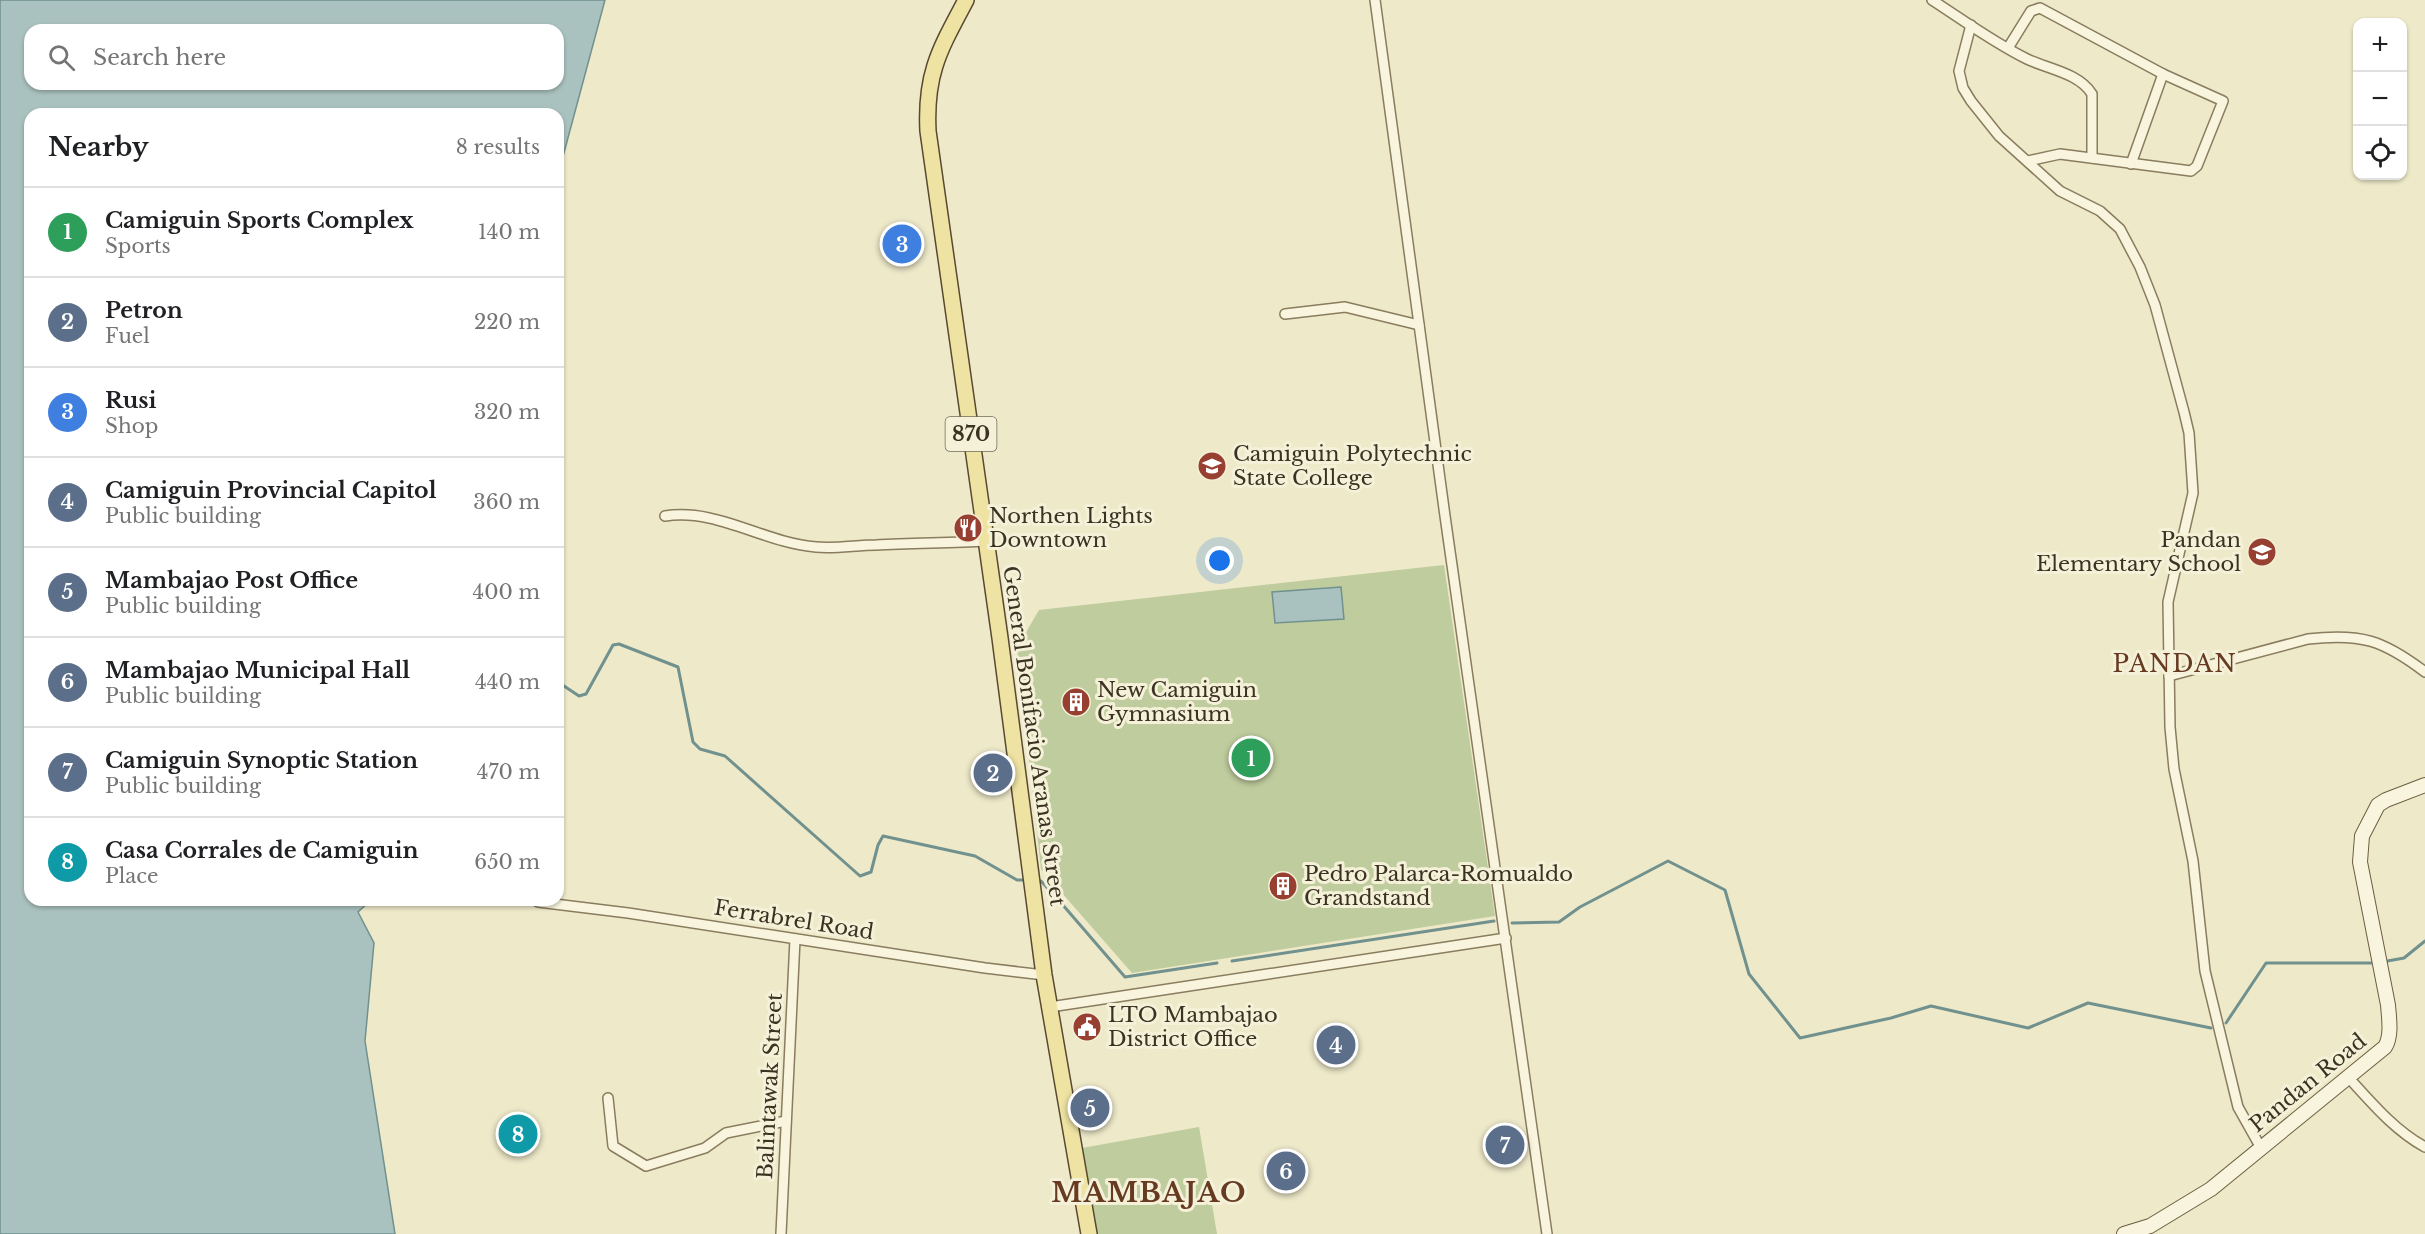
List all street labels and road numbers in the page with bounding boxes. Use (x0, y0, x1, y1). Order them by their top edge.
road number: 870 (946, 417, 996, 451)
street label: General Bonifacio Aranas Street (997, 564, 1071, 908)
street label: Ferrabrel Road (712, 895, 876, 945)
street label: Balintawak Street (752, 992, 788, 1180)
street label: Pandan Road (2244, 1028, 2372, 1138)

